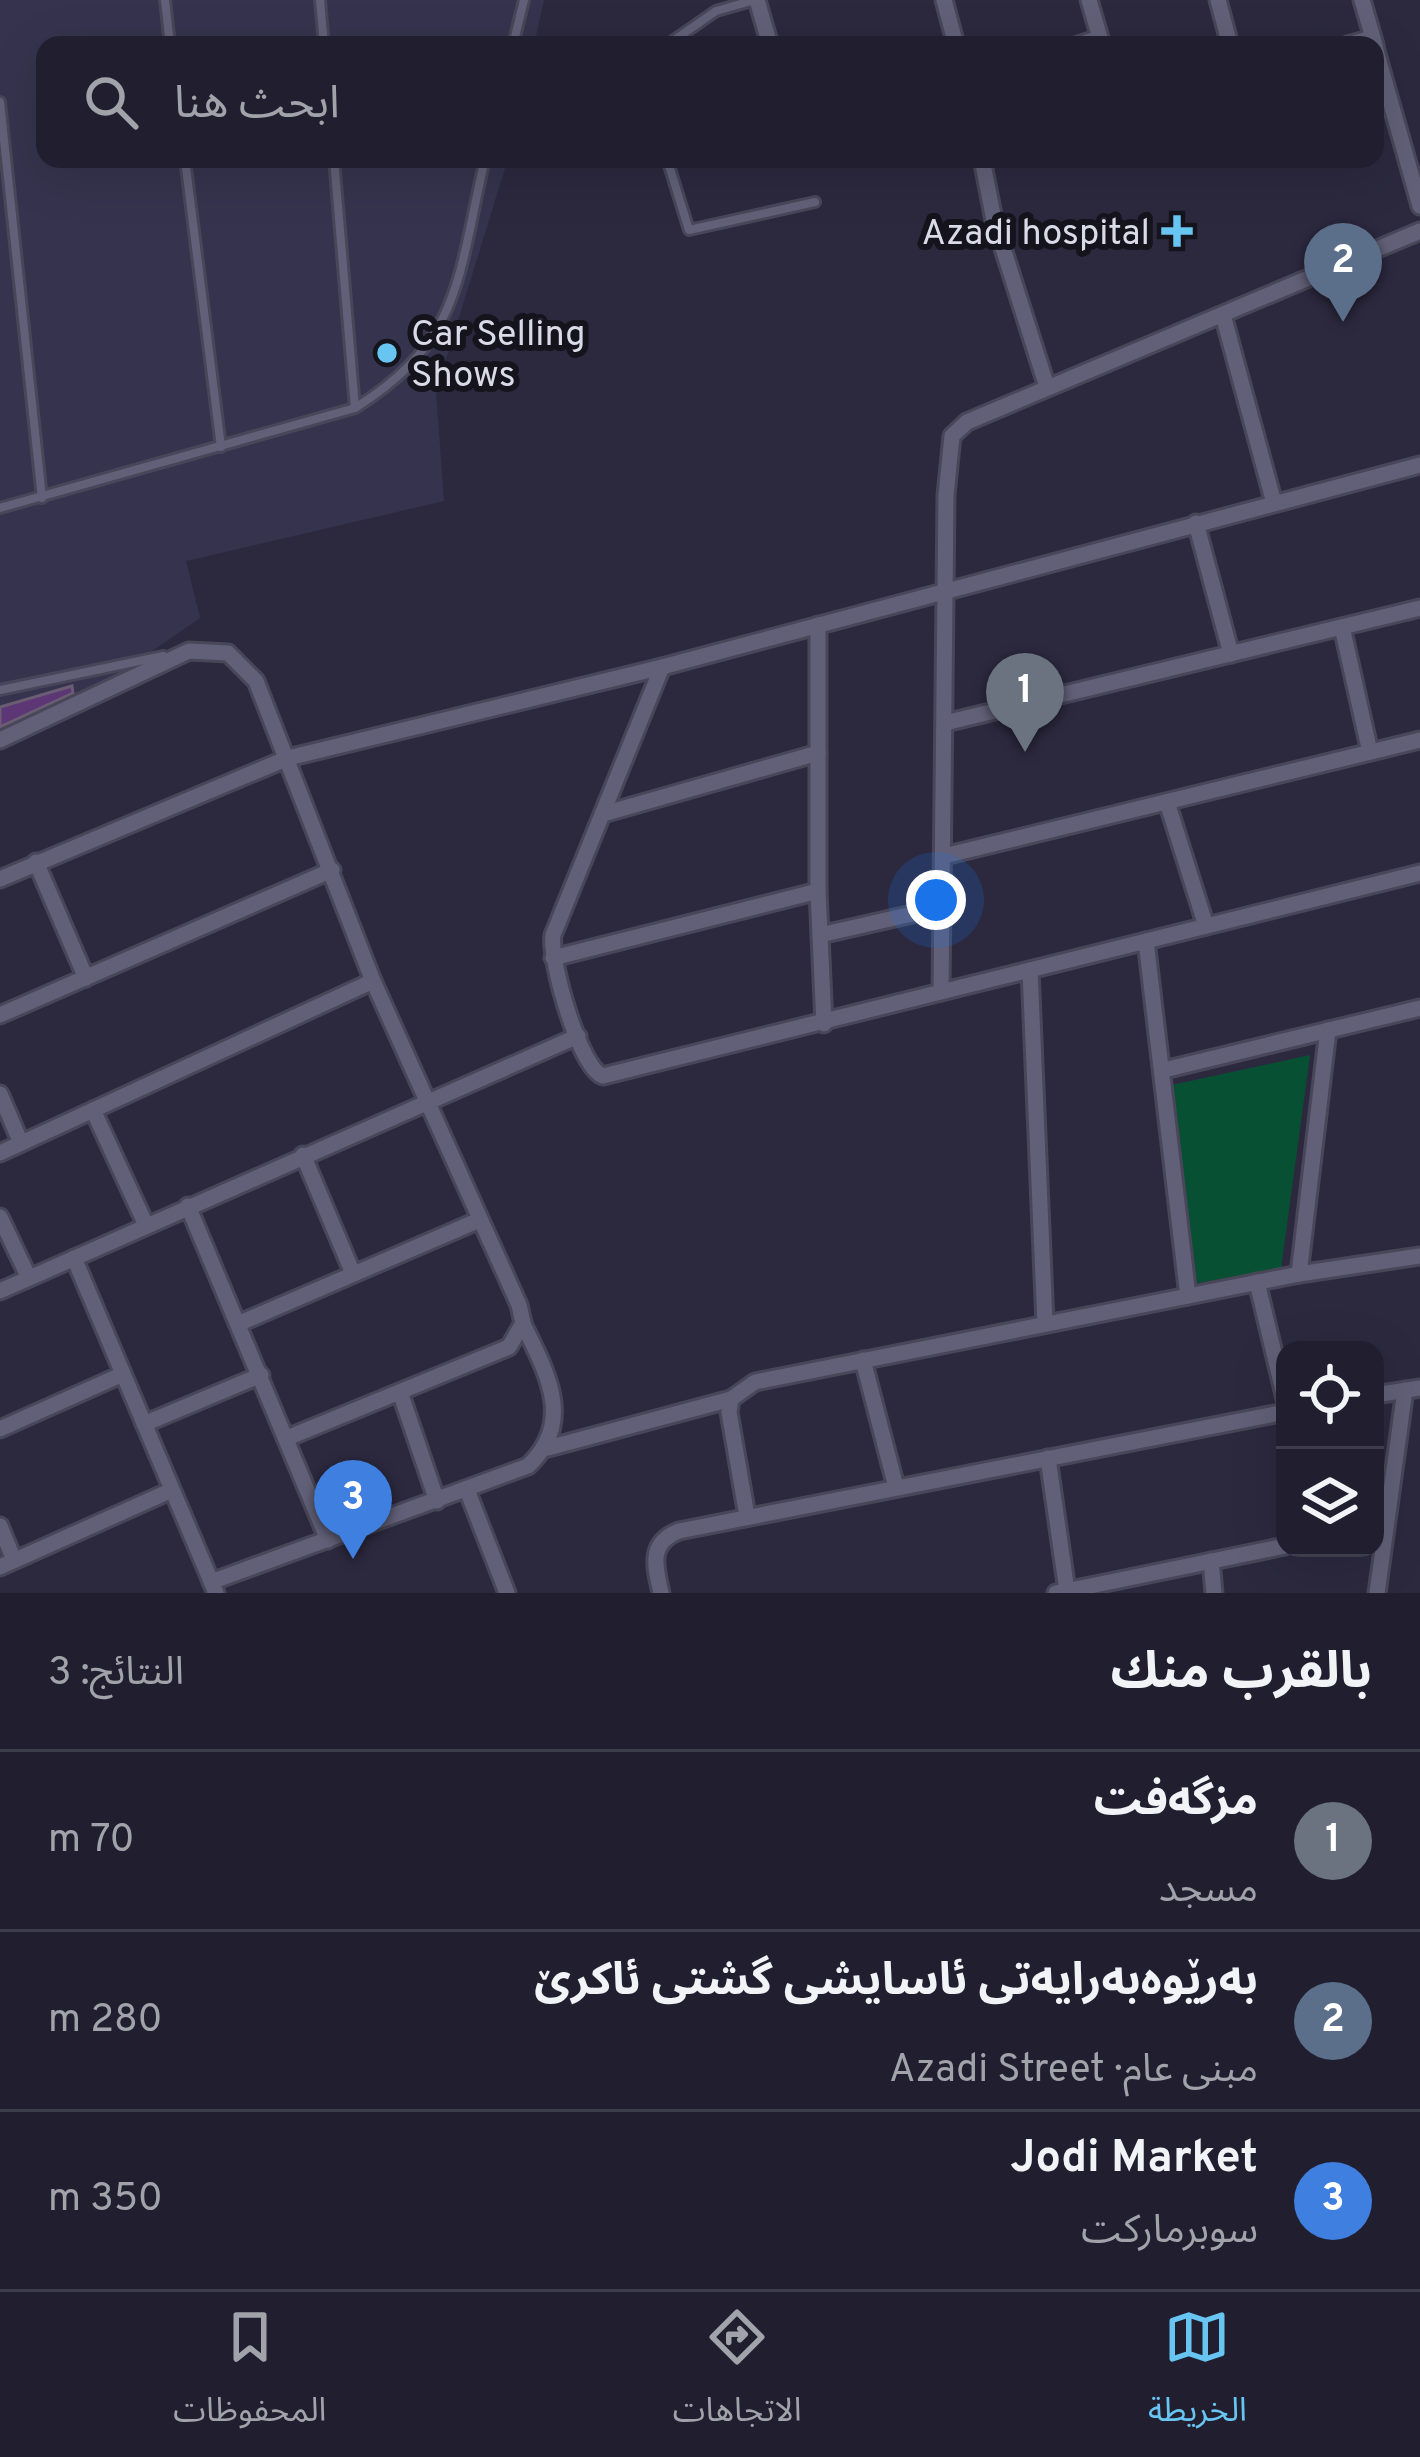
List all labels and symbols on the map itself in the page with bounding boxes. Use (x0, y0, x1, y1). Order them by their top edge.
place label: Azadi hospital (922, 212, 1150, 258)
marker: Azadi hospital (1161, 215, 1193, 247)
pin: 2 (1304, 223, 1382, 322)
place label: Car Selling Shows (411, 313, 586, 400)
marker: Car Selling Shows (374, 340, 400, 366)
pin: 1 (986, 653, 1064, 752)
your location (906, 870, 966, 930)
pin: 3 (314, 1460, 392, 1559)

